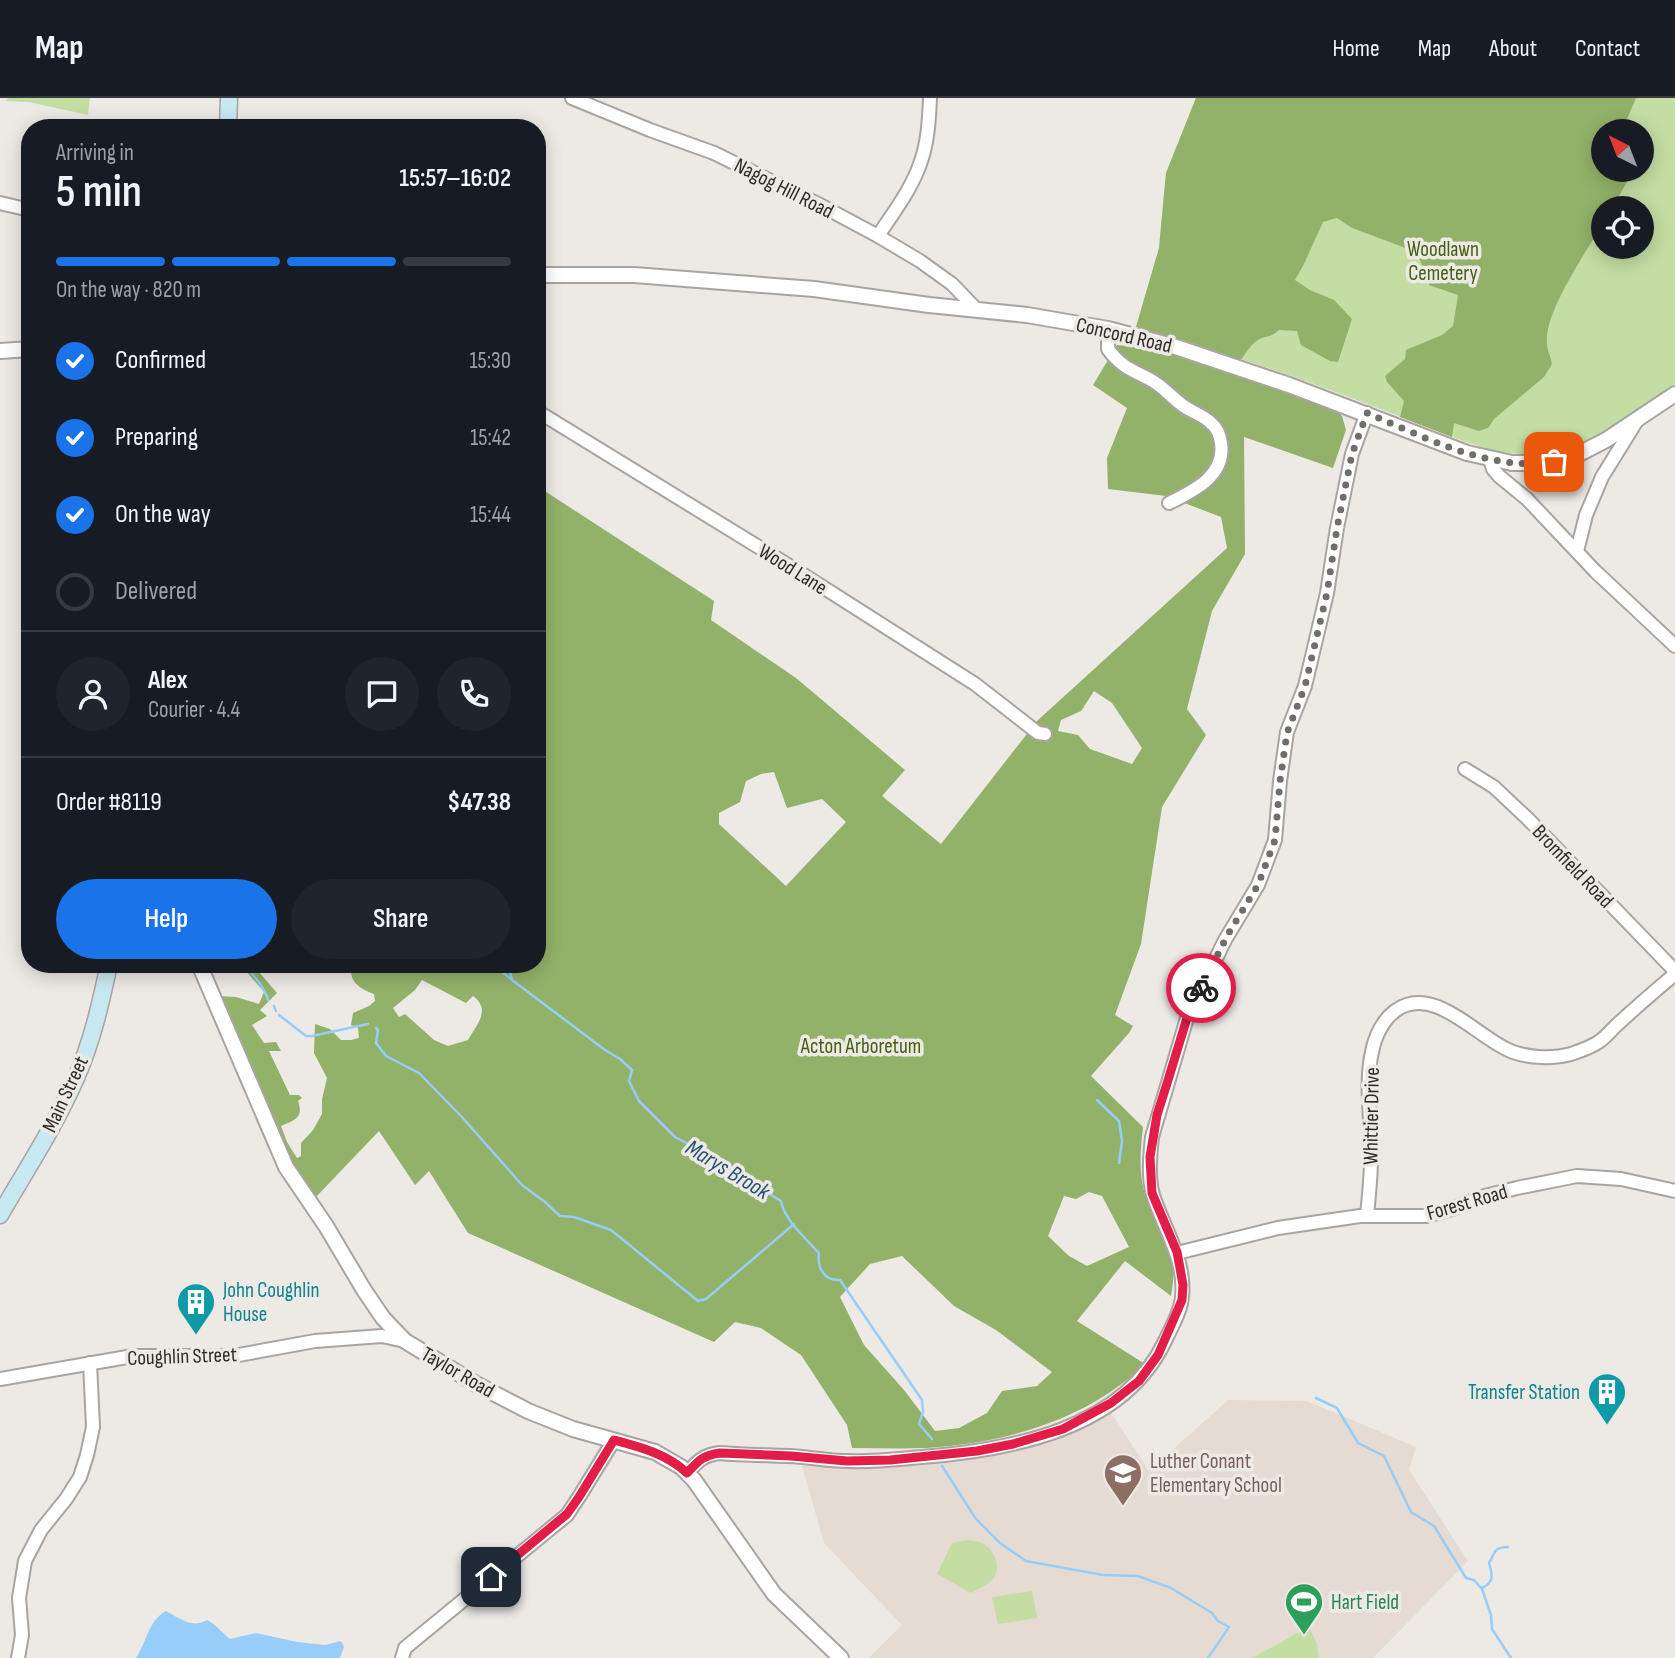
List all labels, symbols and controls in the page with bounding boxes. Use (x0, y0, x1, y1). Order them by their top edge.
text: Map (35, 28, 84, 68)
text: Home (1332, 34, 1380, 63)
text: Map (1418, 34, 1451, 63)
text: About (1489, 34, 1537, 63)
text: Contact (1575, 34, 1640, 63)
north arrow (1591, 119, 1654, 182)
map controls (1591, 119, 1654, 259)
text: Arriving in (56, 139, 134, 167)
street label: Nagog Hill Road (730, 153, 838, 224)
text: 15:57–16:02 (399, 163, 511, 194)
text: 5 min (56, 165, 142, 220)
button: locate (1591, 196, 1654, 259)
park label: Woodlawn Cemetery (1407, 237, 1479, 286)
text: On the way · 820 m (56, 276, 201, 304)
street label: Concord Road (1074, 312, 1174, 359)
icon: check (56, 342, 94, 380)
text: Confirmed (115, 345, 206, 376)
text: 15:30 (469, 347, 511, 375)
icon: check (56, 419, 94, 457)
text: Preparing (115, 422, 198, 453)
text: 15:42 (470, 424, 511, 452)
pin (1524, 432, 1584, 492)
icon: bag (1535, 443, 1573, 481)
icon: check (56, 496, 94, 534)
text: On the way (115, 499, 211, 530)
text: 15:44 (470, 501, 511, 529)
street label: Wood Lane (754, 539, 832, 600)
text: Delivered (115, 576, 197, 607)
button: person (56, 657, 130, 731)
button: chat (345, 657, 419, 731)
button: phone (437, 657, 511, 731)
text: Alex (148, 665, 188, 696)
text: Courier · 4.4 (148, 696, 240, 724)
text: Order #8119 (56, 787, 162, 818)
text: $47.38 (447, 787, 511, 818)
street label: Bromfield Road (1527, 820, 1618, 913)
button: Help (56, 879, 277, 959)
button: Share (291, 879, 511, 959)
courier (1166, 953, 1236, 1023)
icon: bike (1182, 969, 1220, 1007)
park label: Acton Arboretum (800, 1034, 921, 1059)
street label: Main Street (37, 1052, 94, 1136)
street label: Whittier Drive (1358, 1067, 1385, 1165)
water label: Marys Brook (680, 1134, 776, 1207)
street label: Forest Road (1424, 1179, 1510, 1226)
place label: John Coughlin House (222, 1278, 319, 1327)
building icon: John Coughlin House (175, 1281, 217, 1336)
street label: Coughlin Street (127, 1342, 237, 1371)
street label: Taylor Road (417, 1342, 499, 1403)
building icon: Transfer Station (1586, 1371, 1628, 1426)
place label: Transfer Station (1468, 1380, 1580, 1405)
place label: Luther Conant Elementary School (1150, 1449, 1282, 1498)
school or university icon: Luther Conant Elementary School (1102, 1452, 1144, 1507)
pin (461, 1547, 521, 1607)
icon: home (472, 1558, 510, 1596)
sports icon: Hart Field (1283, 1581, 1325, 1636)
place label: Hart Field (1331, 1590, 1399, 1615)

